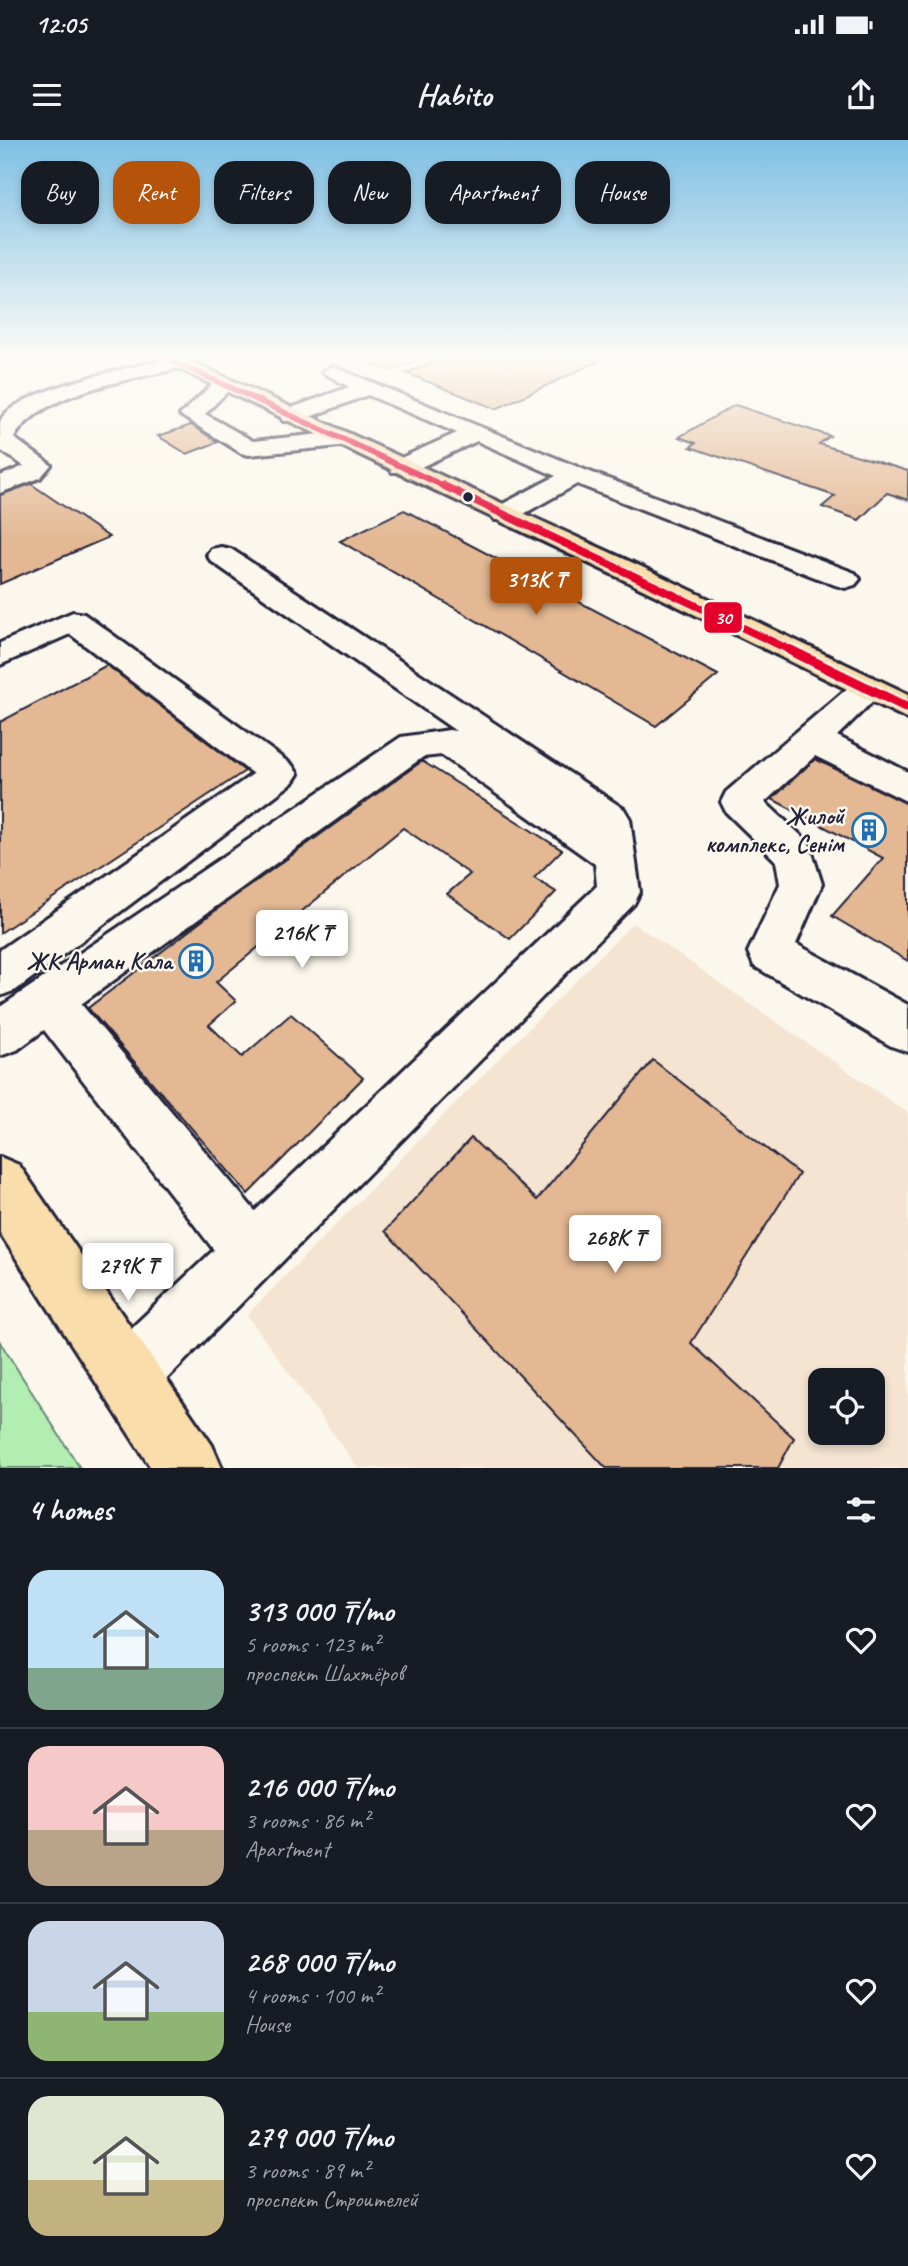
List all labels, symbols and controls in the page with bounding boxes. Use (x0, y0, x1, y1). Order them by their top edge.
text: 12:05 (35, 8, 87, 41)
text: Habito (416, 74, 492, 115)
icon: menu (28, 76, 66, 114)
icon: share (842, 76, 880, 114)
chip: Buy (21, 161, 99, 224)
chip: Rent (113, 161, 200, 224)
chip: Filters (214, 161, 314, 224)
chip: New (328, 161, 411, 224)
chip: Apartment (425, 161, 561, 224)
chip: House (575, 161, 670, 224)
unlabelled marker (461, 490, 475, 504)
pin: 313K ₸ (479, 558, 593, 617)
text: 313K ₸ (506, 565, 566, 594)
line badge: 30 (703, 601, 743, 634)
text: 30 (714, 606, 734, 630)
place label: Жилой комплекс, Сенiм (705, 801, 846, 859)
building icon: Жилой комплекс, Сенiм (850, 811, 888, 849)
pin: 216K ₸ (245, 910, 359, 970)
text: 216K ₸ (272, 918, 332, 947)
building icon: ЖК Арман Кала (177, 942, 215, 980)
place label: ЖК Арман Кала (27, 946, 174, 976)
pin: 268K ₸ (558, 1216, 672, 1275)
text: 268K ₸ (585, 1223, 645, 1252)
pin: 279K ₸ (71, 1244, 185, 1303)
text: 279K ₸ (98, 1251, 158, 1280)
map controls (808, 1368, 885, 1445)
button: locate (808, 1368, 885, 1445)
text: 4 homes (28, 1491, 113, 1529)
icon: filters (842, 1491, 880, 1529)
text: 313 000 ₸/mo (245, 1592, 394, 1630)
icon: home (84, 1598, 168, 1682)
icon: heart (842, 1621, 880, 1659)
text: 5 rooms · 123 m² (245, 1630, 380, 1659)
text: проспект Шахтёров (245, 1659, 404, 1688)
text: 216 000 ₸/mo (245, 1768, 394, 1806)
icon: home (84, 1774, 168, 1858)
icon: heart (842, 1797, 880, 1835)
text: 3 rooms · 86 m² (245, 1806, 369, 1835)
text: Apartment (245, 1835, 330, 1864)
text: 268 000 ₸/mo (245, 1943, 394, 1981)
icon: home (84, 1949, 168, 2033)
icon: heart (842, 1972, 880, 2010)
text: 4 rooms · 100 m² (245, 1981, 380, 2010)
text: House (245, 2010, 290, 2039)
text: 279 000 ₸/mo (245, 2118, 393, 2156)
icon: home (84, 2124, 168, 2208)
icon: heart (842, 2147, 880, 2185)
text: 3 rooms · 89 m² (245, 2156, 369, 2185)
text: проспект Строителей (245, 2185, 418, 2214)

